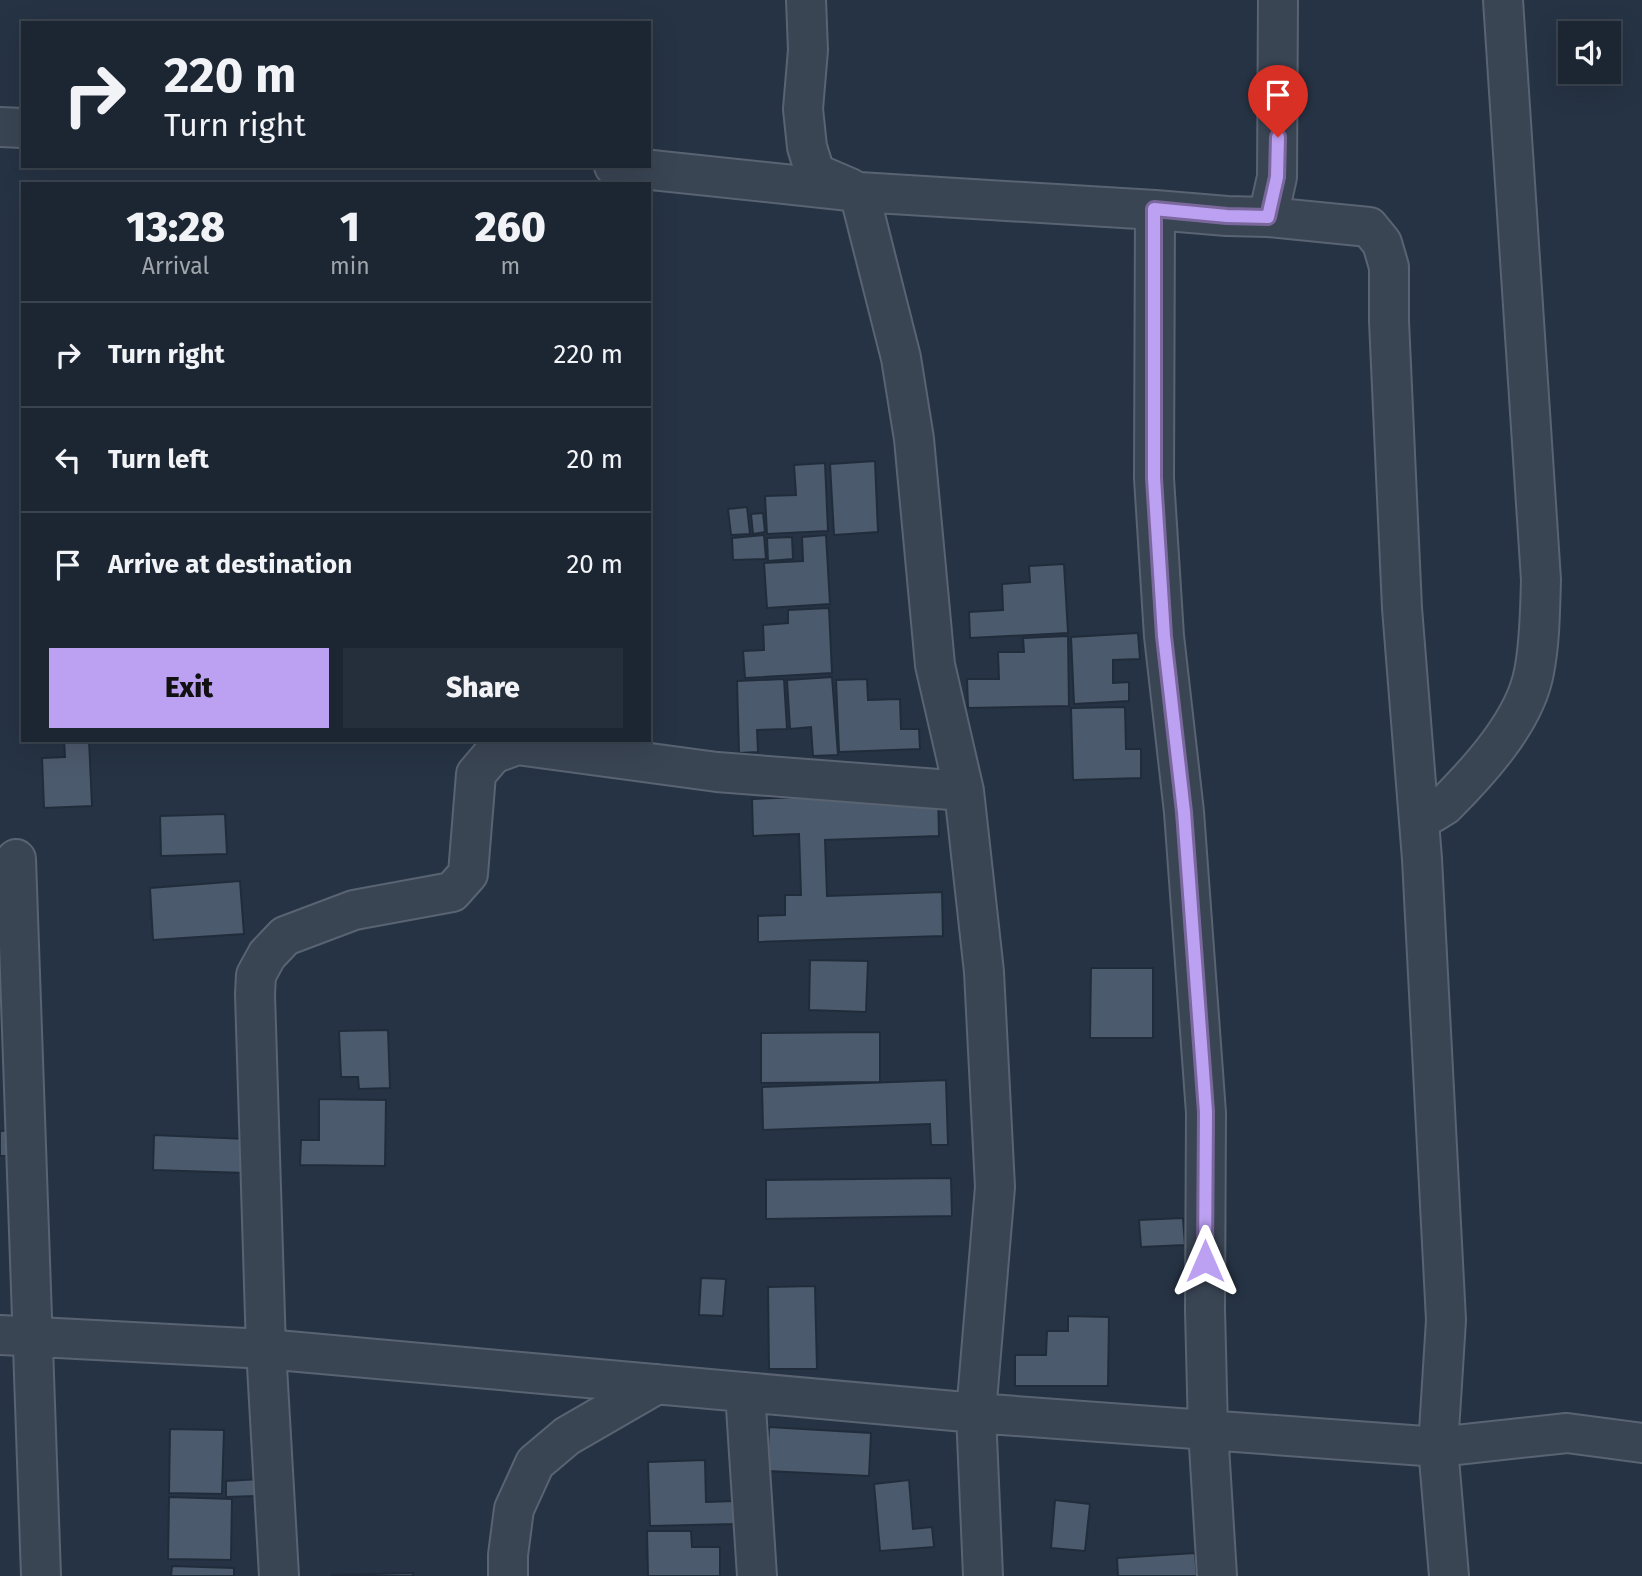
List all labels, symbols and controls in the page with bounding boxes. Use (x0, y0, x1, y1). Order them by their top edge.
map controls (1558, 21, 1621, 84)
button: sound (1558, 21, 1621, 84)
text: 220 m (164, 46, 296, 105)
icon: right (49, 49, 140, 140)
pin (1248, 65, 1308, 137)
icon: arrive (1259, 76, 1297, 114)
text: Turn right (164, 106, 306, 144)
text: 13:28 (126, 202, 225, 252)
text: 1 (340, 202, 360, 252)
text: 260 (475, 202, 546, 252)
text: Arrival (142, 252, 209, 280)
text: min (330, 252, 370, 280)
text: m (500, 252, 520, 280)
icon: right (49, 336, 87, 374)
text: Turn right (108, 339, 225, 370)
text: 220 m (554, 339, 623, 370)
icon: left (49, 441, 87, 479)
text: Turn left (108, 444, 209, 475)
text: 20 m (566, 444, 623, 475)
icon: arrive (49, 546, 87, 584)
text: Arrive at destination (108, 549, 352, 580)
text: 20 m (566, 549, 623, 580)
button: Exit (49, 648, 329, 728)
button: Share (343, 648, 623, 728)
position arrow (1168, 1224, 1242, 1298)

